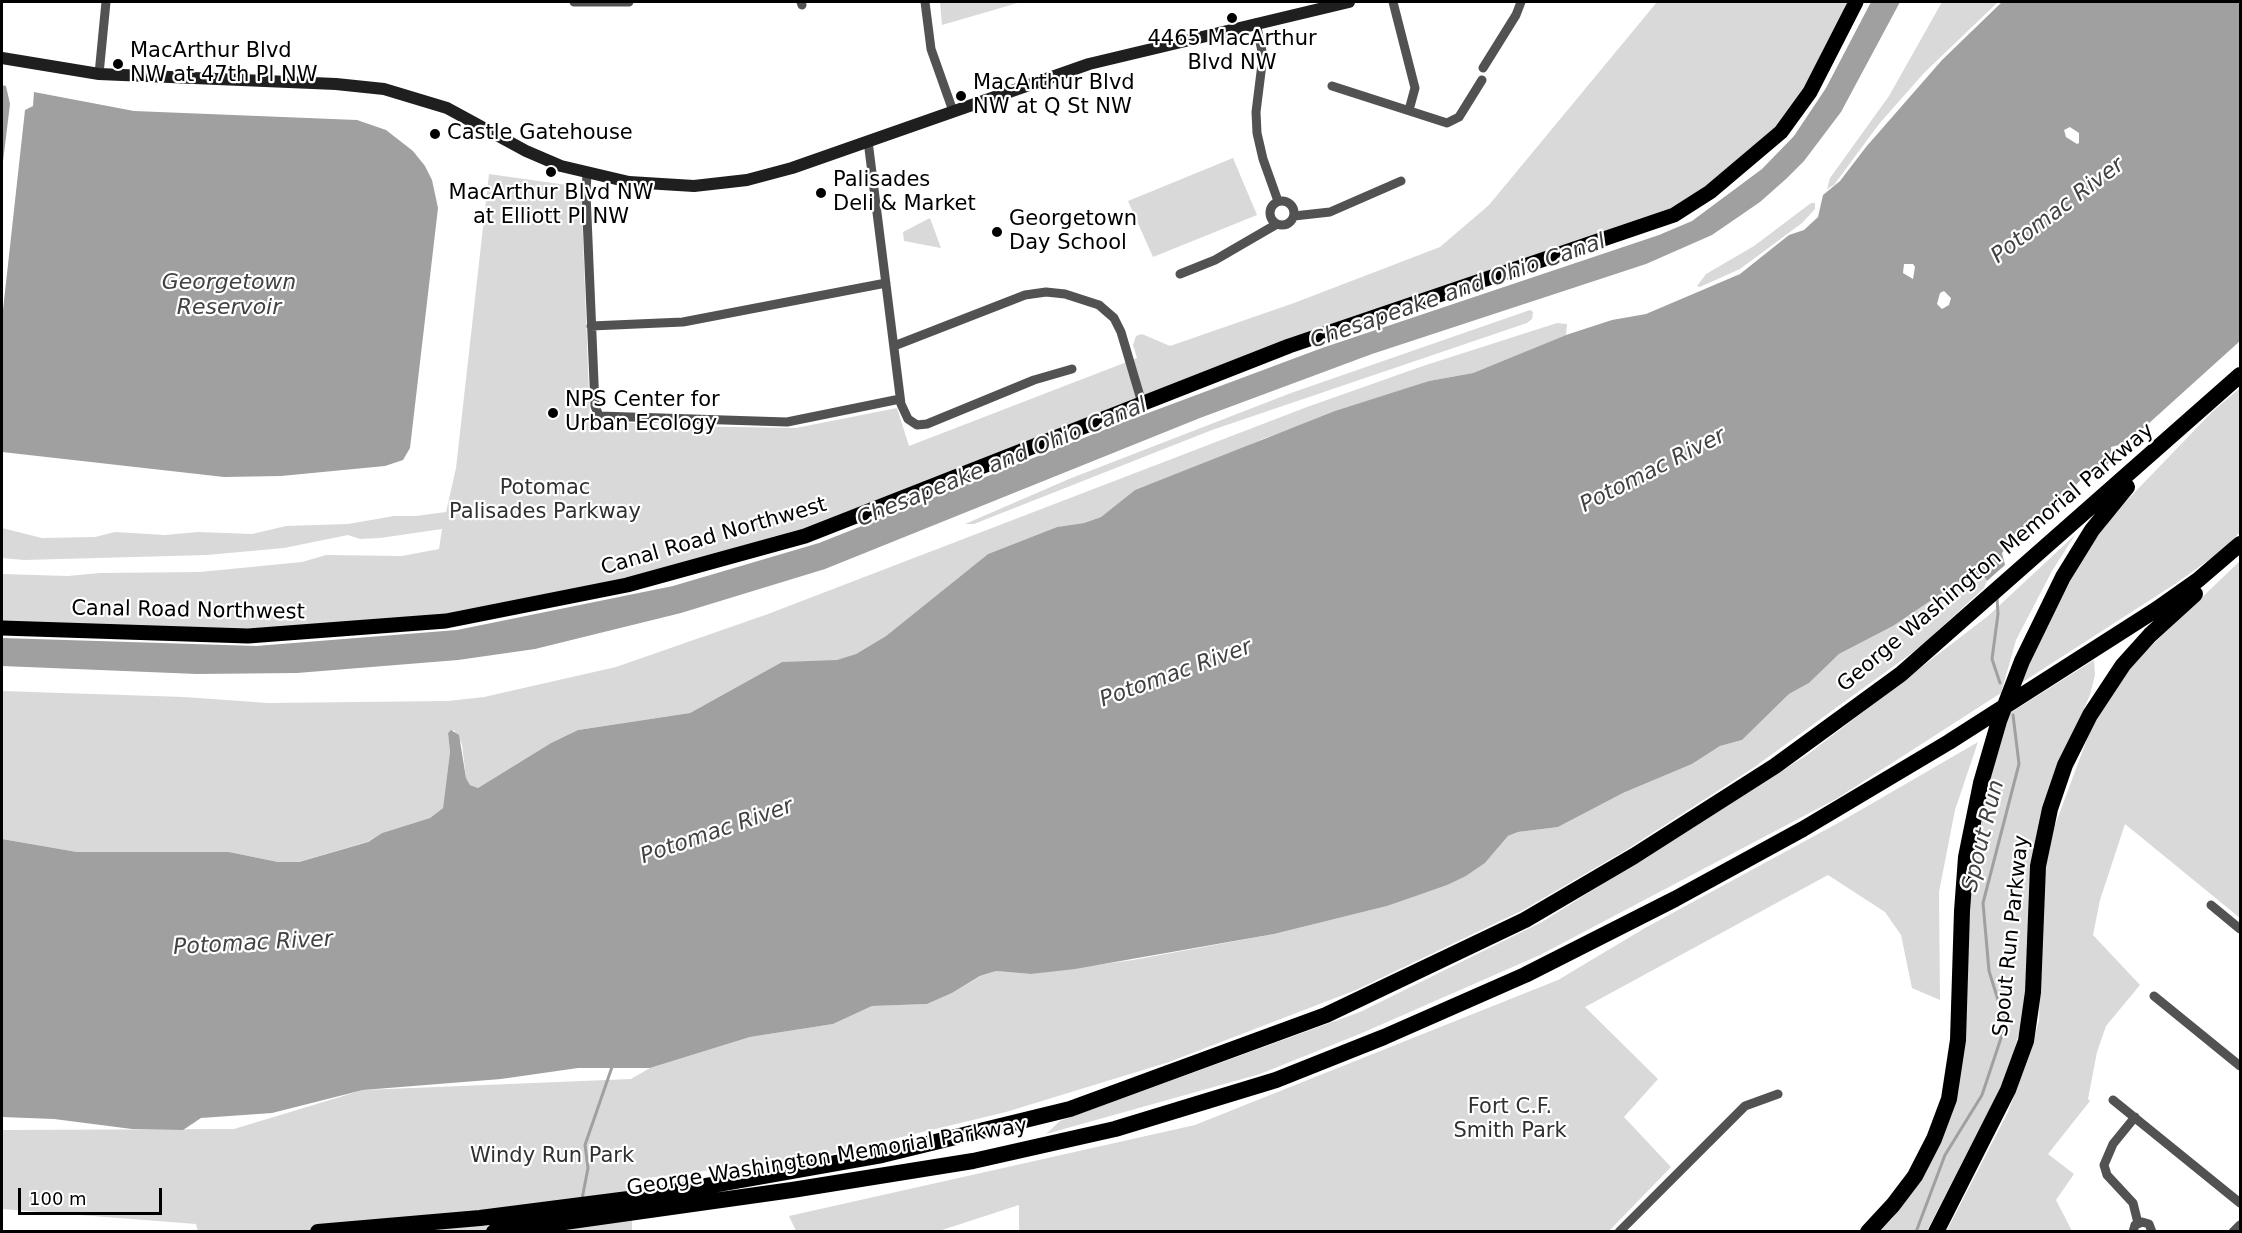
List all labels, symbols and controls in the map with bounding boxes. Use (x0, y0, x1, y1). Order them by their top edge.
marker: 4465 MacArthur Blvd NW (1225, 11, 1239, 25)
place label: 4465 MacArthur Blvd NW (1147, 27, 1317, 77)
place label: MacArthur Blvd NW at 47th Pl NW (130, 39, 318, 89)
marker: MacArthur Blvd NW at 47th Pl NW (111, 57, 125, 71)
place label: MacArthur Blvd NW at Q St NW (973, 71, 1135, 121)
marker: MacArthur Blvd NW at Q St NW (954, 89, 968, 103)
place label: Castle Gatehouse (447, 121, 633, 147)
marker: Castle Gatehouse (428, 127, 442, 141)
water label: Potomac River (1986, 152, 2130, 270)
marker: MacArthur Blvd NW at Elliott Pl NW (544, 165, 558, 179)
place label: Palisades Deli & Market (833, 168, 976, 218)
place label: MacArthur Blvd NW at Elliott Pl NW (449, 181, 653, 231)
marker: Palisades Deli & Market (814, 186, 828, 200)
place label: Georgetown Day School (1009, 207, 1137, 257)
marker: Georgetown Day School (990, 225, 1004, 239)
water label: Chesapeake and Ohio Canal (1307, 229, 1609, 355)
water label: Georgetown Reservoir (162, 270, 296, 322)
place label: NPS Center for Urban Ecology (565, 388, 720, 438)
water label: Chesapeake and Ohio Canal (853, 393, 1151, 533)
marker: NPS Center for Urban Ecology (546, 406, 560, 420)
street label: George Washington Memorial Parkway (1833, 418, 2159, 698)
water label: Potomac River (1576, 423, 1730, 519)
park label: Potomac Palisades Parkway (449, 476, 641, 526)
street label: Canal Road Northwest (598, 493, 830, 581)
street label: Canal Road Northwest (71, 596, 305, 626)
water label: Potomac River (1096, 634, 1256, 714)
water label: Spout Run (1957, 777, 2011, 895)
water label: Potomac River (637, 794, 797, 870)
street label: Spout Run Parkway (1989, 834, 2035, 1038)
water label: Potomac River (173, 927, 333, 961)
park label: Fort C.F. Smith Park (1453, 1095, 1567, 1145)
street label: George Washington Memorial Parkway (625, 1114, 1029, 1202)
park label: Windy Run Park (470, 1144, 634, 1170)
scale bar (21, 1176, 165, 1214)
text: 100 m (29, 1188, 87, 1209)

